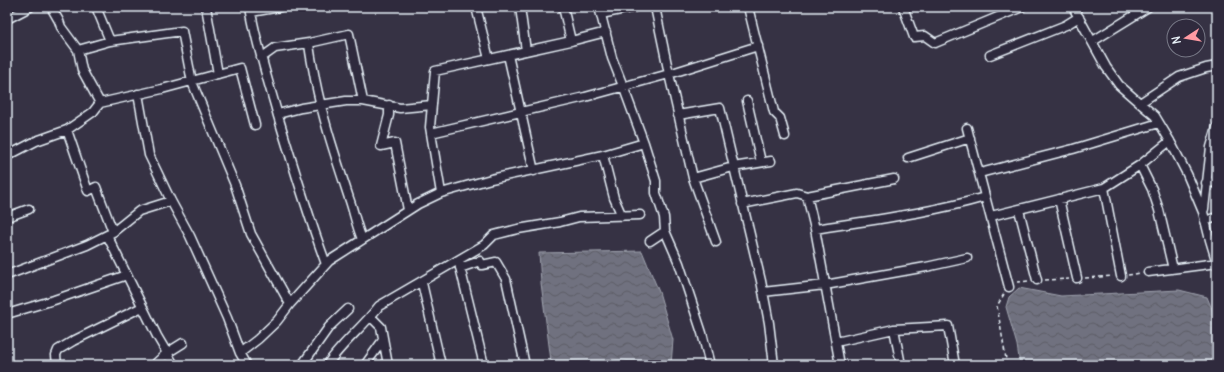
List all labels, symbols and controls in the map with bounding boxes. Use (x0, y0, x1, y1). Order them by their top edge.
north arrow (1166, 18, 1206, 58)
text: N (1169, 35, 1184, 45)

